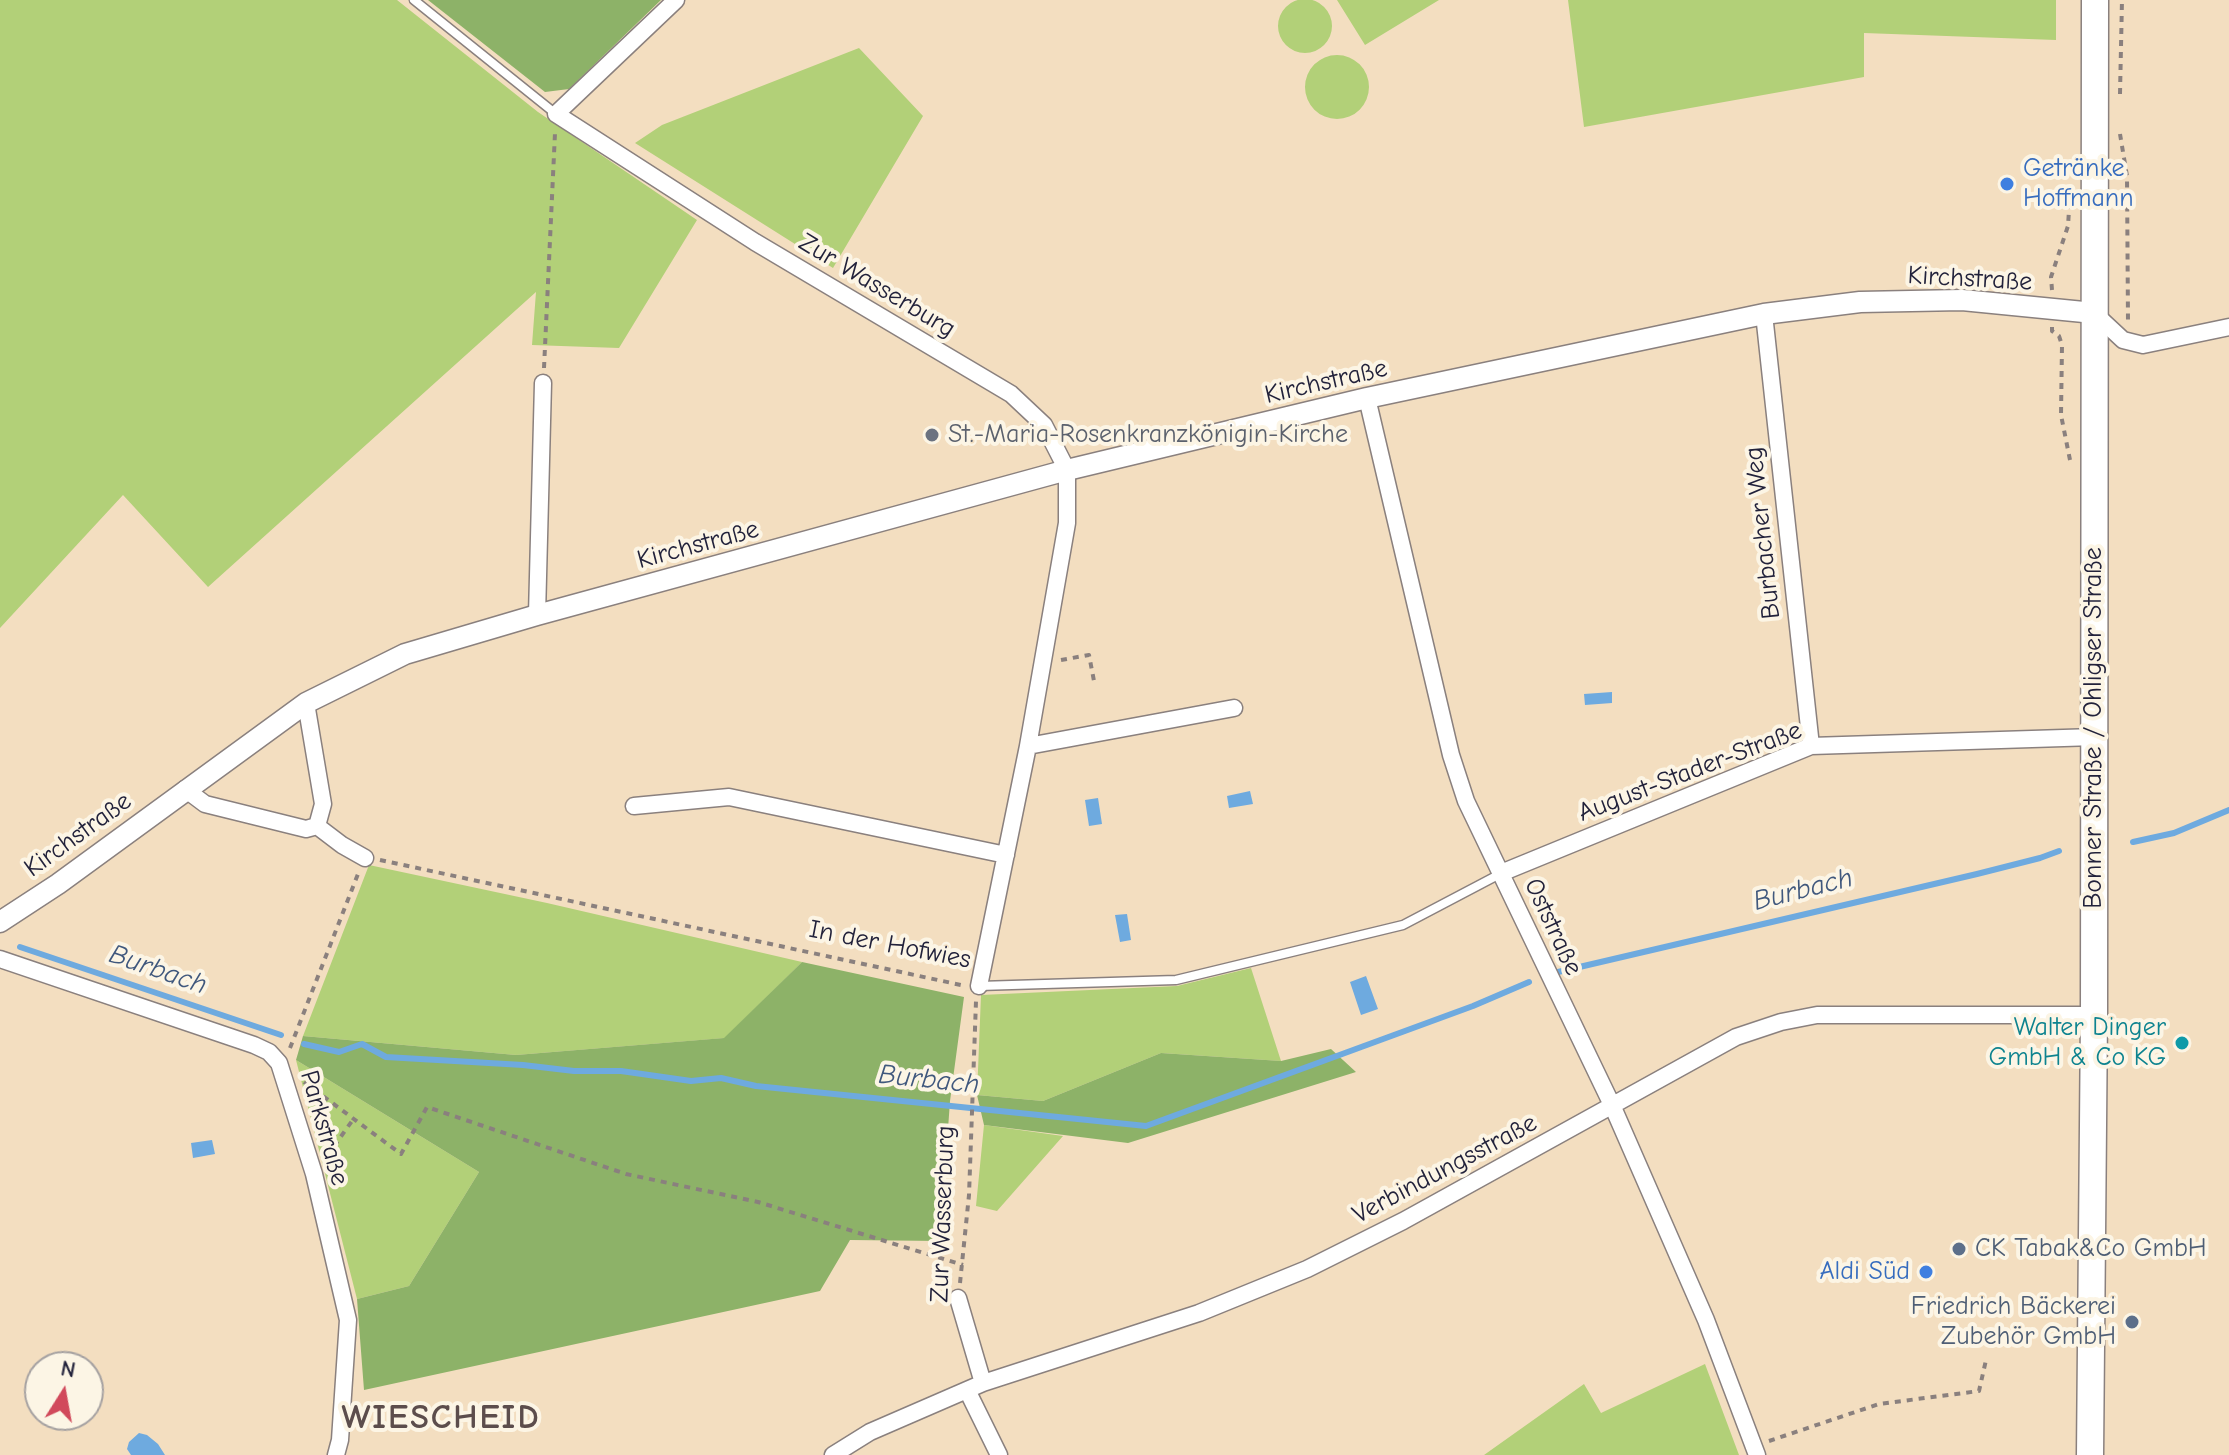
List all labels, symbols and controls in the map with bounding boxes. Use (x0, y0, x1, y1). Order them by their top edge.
place label: Getränke Hoffmann (2023, 153, 2134, 214)
marker: Getränke Hoffmann (1998, 175, 2016, 193)
street label: Zur Wasserburg (793, 227, 961, 345)
street label: Kirchstraße (1907, 260, 2033, 298)
street label: Kirchstraße (1262, 353, 1390, 411)
place label: St.-Maria-Rosenkranzkönigin-Kirche (948, 419, 1348, 451)
marker: St.-Maria-Rosenkranzkönigin-Kirche (923, 426, 941, 444)
street label: Burbacher Weg (1738, 445, 1788, 621)
street label: Kirchstraße (634, 514, 762, 576)
street label: Bonner Straße / Ohligser Straße (2078, 547, 2110, 909)
street label: August-Stader-Straße (1574, 715, 1806, 829)
street label: Kirchstraße (18, 786, 138, 884)
water label: Burbach (1750, 861, 1856, 919)
street label: Oststraße (1517, 874, 1589, 980)
street label: In der Hofwies (807, 914, 973, 976)
water label: Burbach (105, 938, 211, 1002)
place label: Walter Dinger GmbH & Co KG (1989, 1012, 2166, 1074)
marker: Walter Dinger GmbH & Co KG (2173, 1034, 2191, 1052)
water label: Burbach (877, 1058, 981, 1102)
street label: Parkstraße (293, 1067, 355, 1189)
street label: Verbindungsstraße (1348, 1107, 1542, 1231)
street label: Zur Wasserburg (924, 1125, 962, 1303)
place label: CK Tabak&Co GmbH (1975, 1233, 2207, 1265)
marker: CK Tabak&Co GmbH (1950, 1240, 1968, 1258)
place label: Aldi Süd (1819, 1256, 1910, 1288)
marker: Aldi Süd (1917, 1263, 1935, 1281)
place label: Friedrich Bäckerei Zubehör GmbH (1911, 1291, 2116, 1352)
marker: Friedrich Bäckerei Zubehör GmbH (2123, 1313, 2141, 1331)
north arrow (24, 1351, 104, 1431)
text: N (59, 1355, 78, 1384)
district label: WIESCHEID (341, 1398, 541, 1438)

